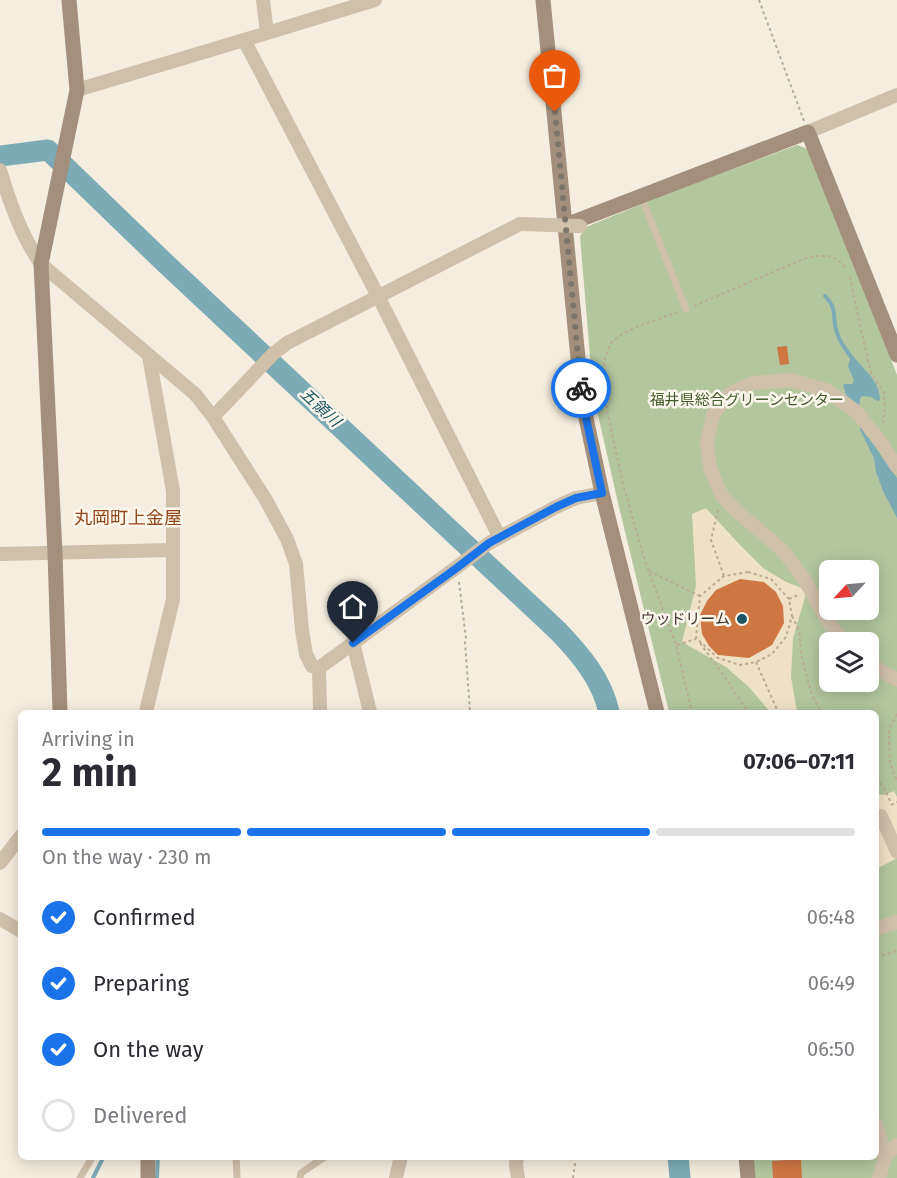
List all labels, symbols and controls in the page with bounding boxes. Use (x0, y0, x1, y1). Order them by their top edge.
pin (529, 50, 580, 112)
icon: bag (538, 59, 571, 92)
courier (551, 358, 611, 418)
icon: bike (565, 372, 598, 405)
water label: 五領川 (297, 384, 346, 432)
park label: 福井県総合グリーンセンター (650, 391, 844, 409)
district label: 丸岡町上金屋 (74, 507, 182, 529)
north arrow (819, 560, 879, 620)
map controls (819, 560, 879, 692)
pin (327, 581, 378, 643)
icon: home (336, 590, 369, 623)
place label: ウッドリーム (640, 610, 730, 628)
marker: ウッドリーム (735, 612, 749, 626)
button: layers (819, 632, 879, 692)
text: Arriving in (42, 727, 135, 751)
text: 07:06–07:11 (743, 748, 855, 775)
text: 2 min (42, 750, 138, 796)
text: On the way · 230 m (42, 845, 211, 869)
icon: check (42, 901, 75, 934)
text: Confirmed (93, 904, 196, 931)
text: 06:48 (807, 905, 855, 929)
icon: check (42, 967, 75, 1000)
text: Preparing (93, 970, 189, 997)
text: 06:49 (808, 971, 855, 995)
icon: check (42, 1033, 75, 1066)
text: On the way (93, 1036, 204, 1063)
text: 06:50 (807, 1037, 855, 1061)
text: Delivered (93, 1102, 188, 1129)

